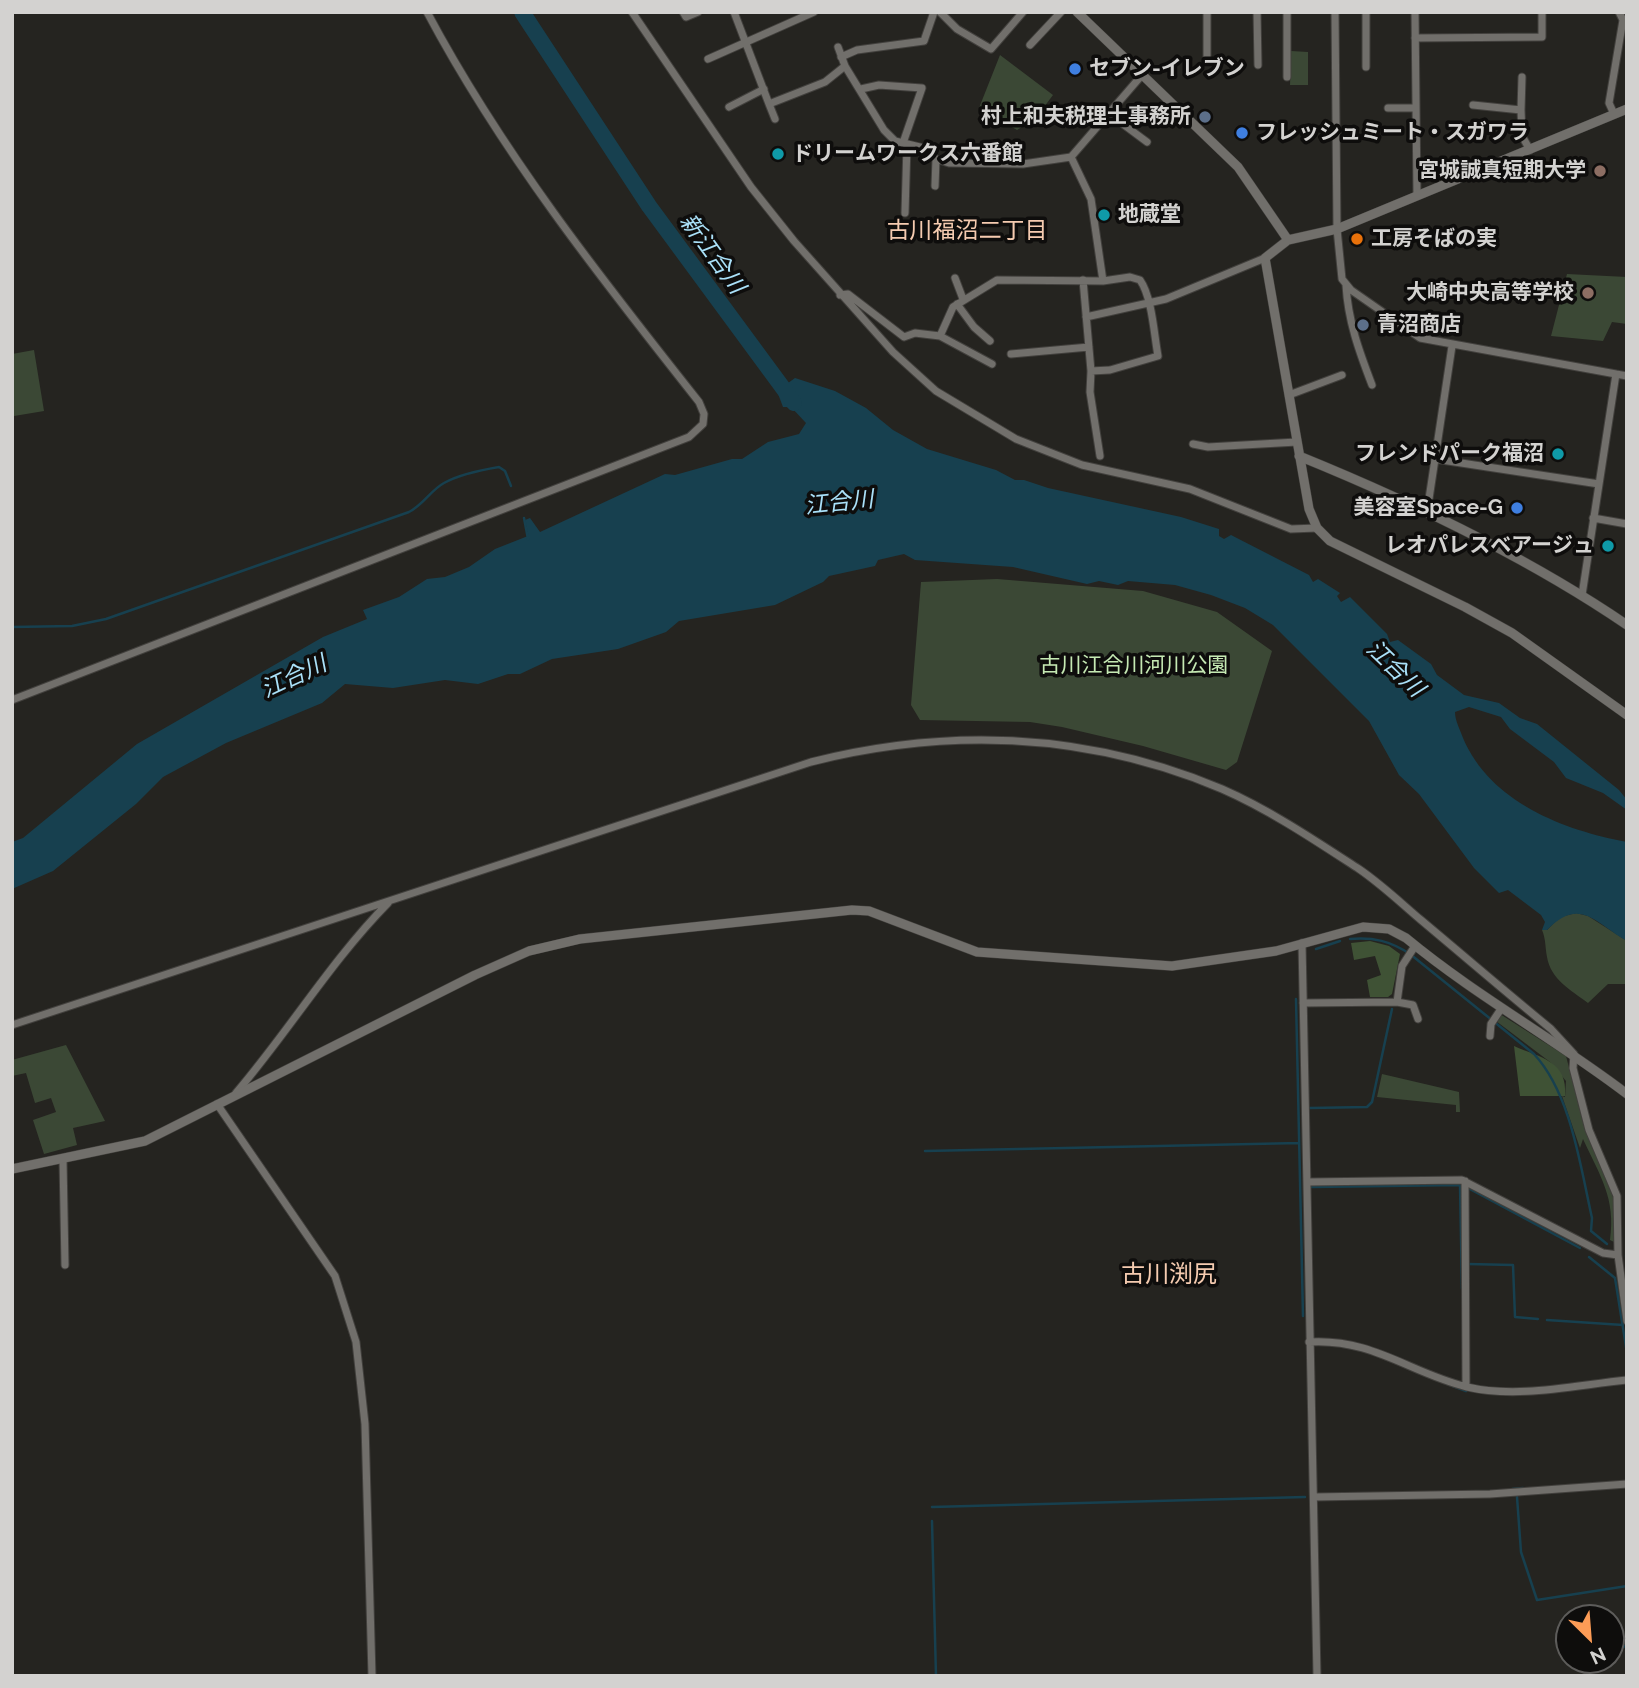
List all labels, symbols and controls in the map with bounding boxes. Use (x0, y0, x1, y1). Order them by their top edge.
place label: セブン-イレブン (1089, 56, 1245, 82)
marker: セブン-イレブン (1067, 61, 1083, 77)
place label: 村上和夫税理士事務所 (981, 104, 1191, 130)
marker: 村上和夫税理士事務所 (1197, 109, 1213, 125)
place label: フレッシュミート・スガワラ (1256, 120, 1529, 146)
marker: フレッシュミート・スガワラ (1234, 125, 1250, 141)
place label: ドリームワークス六番館 (792, 141, 1023, 167)
marker: ドリームワークス六番館 (770, 146, 786, 162)
place label: 宮城誠真短期大学 (1418, 158, 1586, 184)
marker: 宮城誠真短期大学 (1592, 163, 1608, 179)
place label: 地蔵堂 (1118, 202, 1181, 228)
marker: 地蔵堂 (1096, 207, 1112, 223)
water label: 新江合川 (674, 209, 750, 299)
district label: 古川福沼二丁目 (887, 217, 1047, 245)
place label: 工房そばの実 (1371, 226, 1497, 252)
marker: 工房そばの実 (1349, 231, 1365, 247)
place label: 大崎中央高等学校 (1406, 280, 1574, 306)
marker: 大崎中央高等学校 (1580, 285, 1596, 301)
place label: 青沼商店 (1377, 312, 1461, 338)
marker: 青沼商店 (1355, 317, 1371, 333)
place label: フレンドパーク福沼 (1355, 441, 1544, 467)
marker: フレンドパーク福沼 (1550, 446, 1566, 462)
water label: 江合川 (803, 486, 875, 520)
place label: 美容室Space-G (1354, 495, 1503, 521)
marker: 美容室Space-G (1509, 500, 1525, 516)
place label: レオパレスベアージュ (1385, 533, 1594, 559)
marker: レオパレスベアージュ (1600, 538, 1616, 554)
water label: 江合川 (1361, 635, 1429, 703)
water label: 江合川 (257, 650, 331, 704)
park label: 古川江合川河川公園 (1040, 653, 1228, 679)
district label: 古川渕尻 (1121, 1261, 1217, 1289)
north arrow (1555, 1604, 1625, 1674)
text: N (1587, 1643, 1609, 1669)

